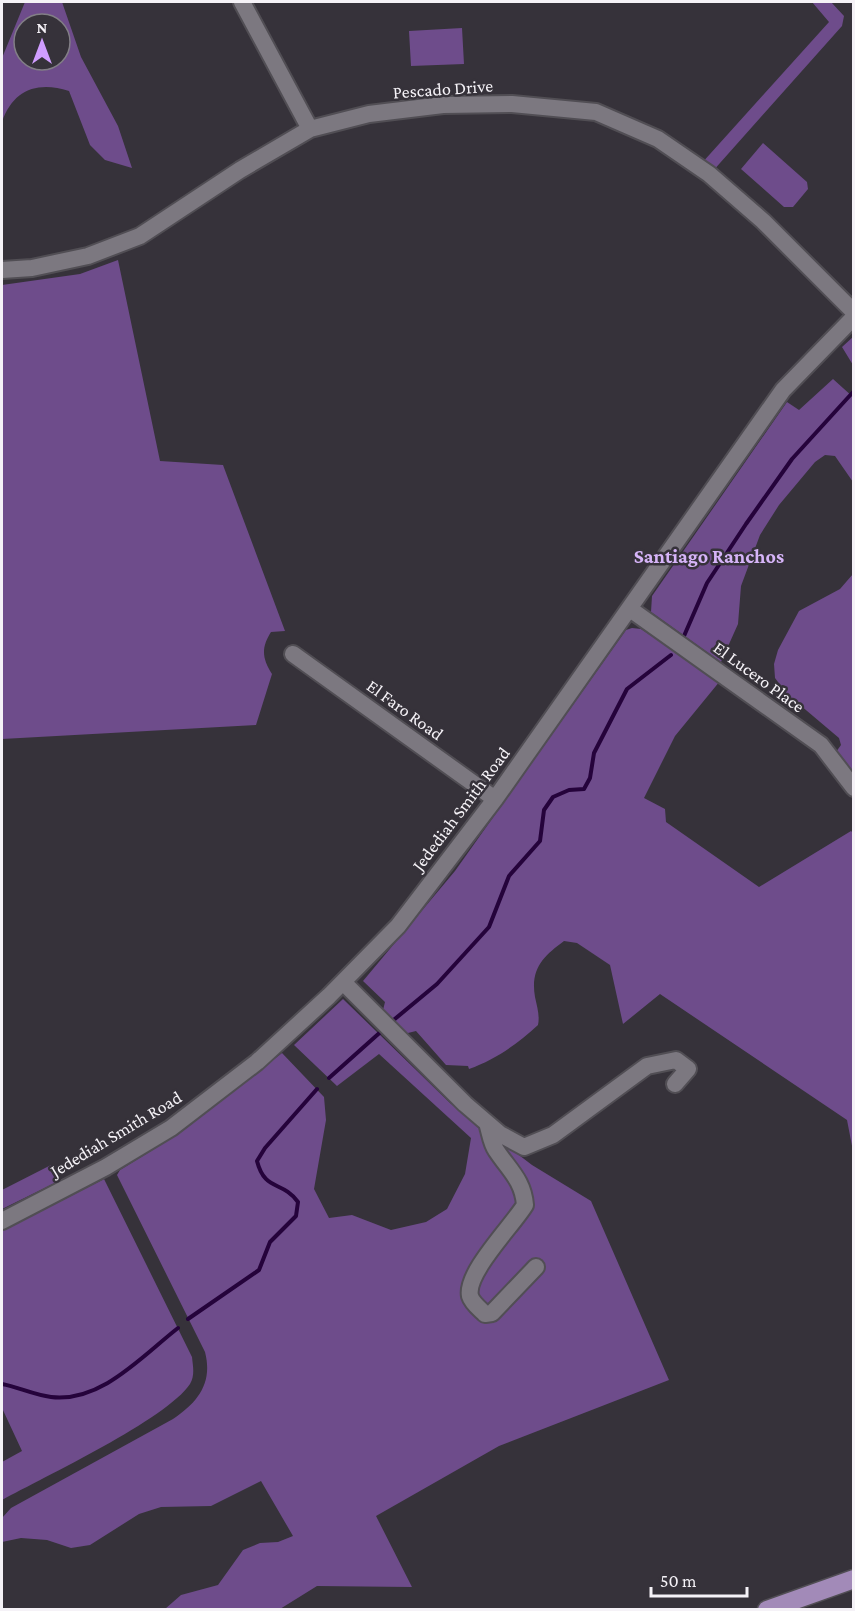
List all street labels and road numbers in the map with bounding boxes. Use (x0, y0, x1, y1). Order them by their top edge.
street label: Pescado Drive (392, 76, 494, 102)
street label: El Lucero Place (710, 637, 808, 717)
street label: El Faro Road (363, 676, 447, 745)
street label: Jedediah Smith Road (407, 743, 514, 876)
street label: Jedediah Smith Road (45, 1087, 186, 1182)

